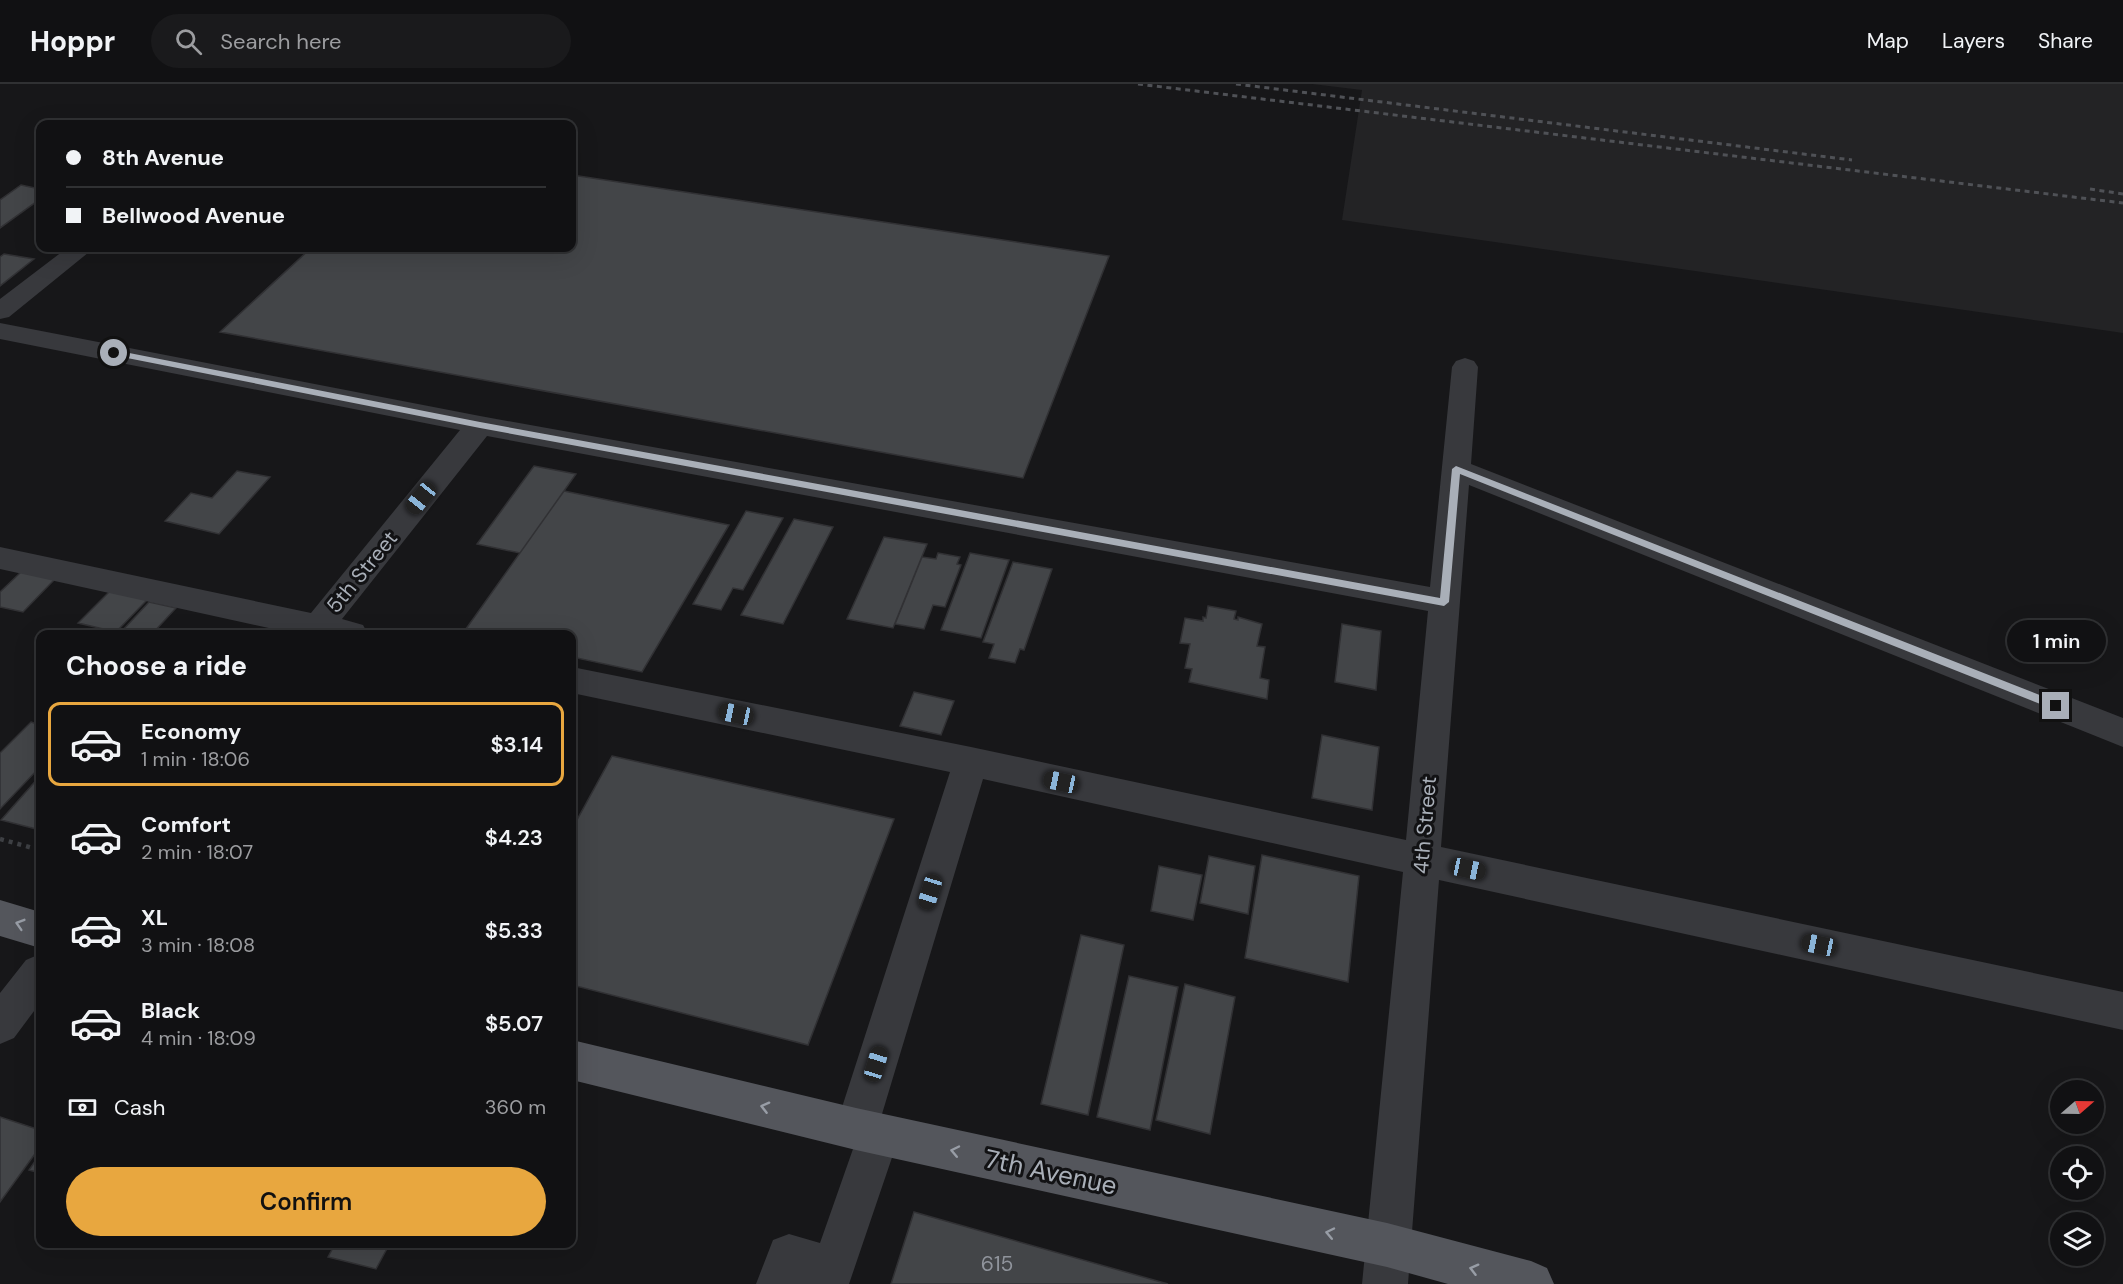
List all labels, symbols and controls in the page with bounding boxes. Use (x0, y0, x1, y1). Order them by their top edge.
search box (151, 14, 571, 68)
text: Hoppr (30, 23, 115, 60)
icon: search (172, 25, 205, 58)
text: Search here (220, 27, 342, 56)
text: Map (1867, 27, 1909, 55)
text: Layers (1942, 27, 2005, 55)
text: Share (2038, 27, 2093, 55)
text: 8th Avenue (102, 143, 224, 172)
text: Bellwood Avenue (102, 201, 285, 230)
route start (100, 339, 127, 366)
car (403, 478, 439, 518)
street label: 5th Street (320, 525, 404, 619)
callout: 1 min (2006, 619, 2106, 661)
text: 1 min (2033, 628, 2080, 654)
text: Choose a ride (66, 648, 247, 683)
route end (2042, 692, 2069, 719)
car (717, 701, 755, 727)
icon: car (69, 717, 123, 771)
text: Economy (141, 717, 241, 746)
text: $3.14 (490, 730, 543, 759)
text: 1 min · 18:06 (141, 746, 250, 772)
car (1042, 769, 1080, 795)
street label: 4th Street (1407, 775, 1443, 875)
icon: car (69, 810, 123, 864)
text: Comfort (141, 810, 231, 839)
text: $4.23 (485, 823, 543, 852)
text: 2 min · 18:07 (141, 839, 253, 865)
car (1449, 856, 1487, 882)
car (916, 872, 944, 912)
icon: car (69, 903, 123, 957)
text: XL (141, 903, 168, 932)
text: $5.33 (485, 916, 543, 945)
one-way arrow (15, 919, 26, 931)
text: 3 min · 18:08 (141, 932, 255, 958)
car (1800, 932, 1838, 958)
icon: car (69, 996, 123, 1050)
text: Black (141, 996, 200, 1025)
text: $5.07 (485, 1009, 543, 1038)
text: 4 min · 18:09 (141, 1025, 256, 1051)
car (862, 1044, 890, 1084)
north arrow (2050, 1080, 2104, 1134)
map controls (2050, 1080, 2104, 1266)
icon: cash (66, 1091, 99, 1124)
text: Cash (114, 1093, 165, 1122)
text: 360 m (485, 1094, 546, 1120)
one-way arrow (760, 1101, 770, 1114)
street label: 7th Avenue (982, 1141, 1120, 1203)
one-way arrow (950, 1145, 960, 1158)
button: locate (2050, 1146, 2104, 1200)
button: Confirm (66, 1167, 546, 1236)
button: layers (2050, 1212, 2104, 1266)
one-way arrow (1326, 1227, 1336, 1240)
house number: 615 (981, 1250, 1013, 1278)
one-way arrow (1470, 1263, 1480, 1276)

